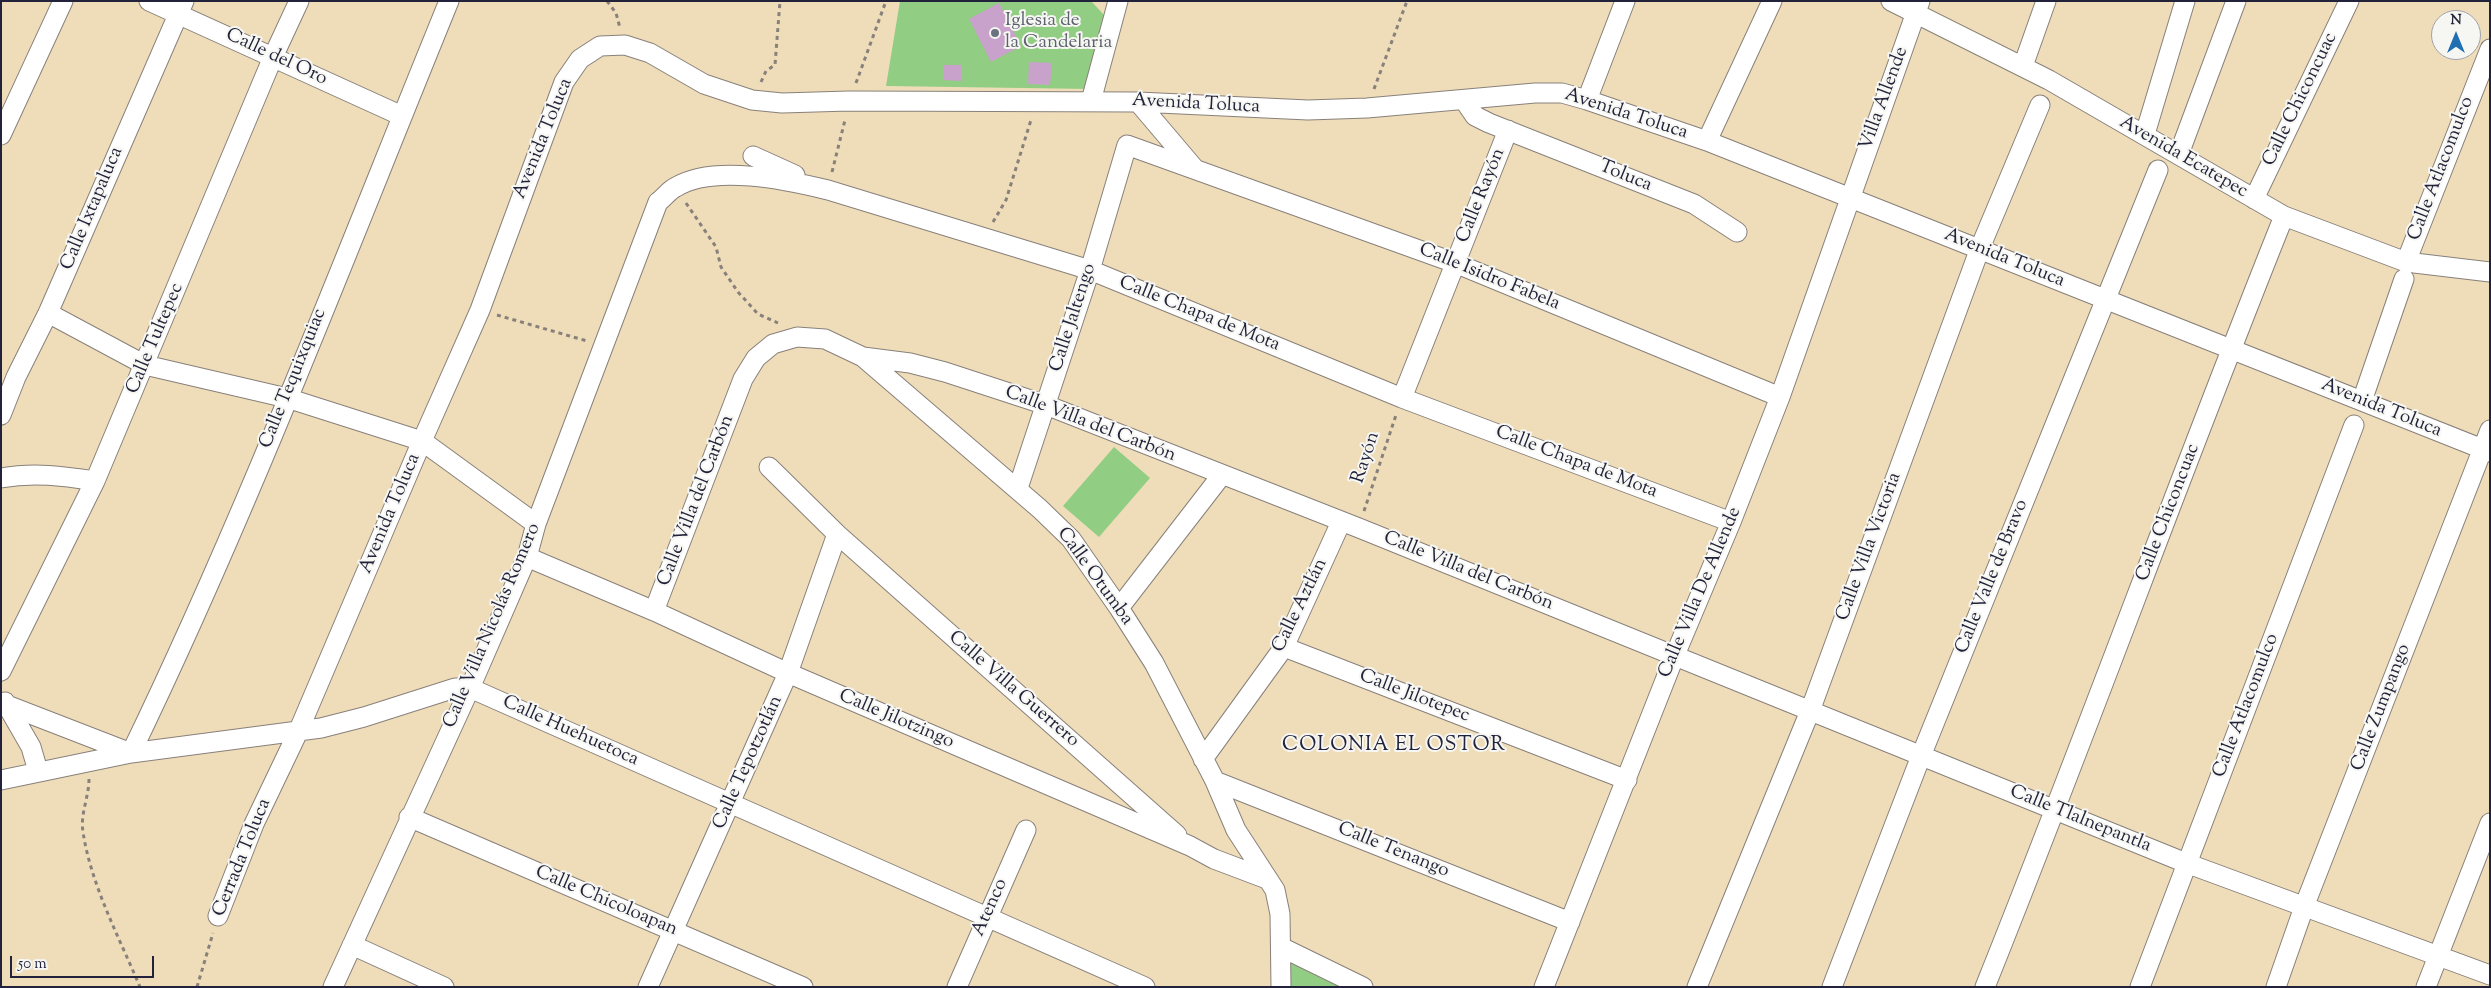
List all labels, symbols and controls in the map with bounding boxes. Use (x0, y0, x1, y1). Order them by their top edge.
north arrow (2431, 10, 2481, 60)
place label: Iglesia de la Candelaria (1005, 11, 1112, 55)
text: N (2450, 11, 2462, 31)
street label: Calle del Oro (222, 25, 330, 91)
marker: Iglesia de la Candelaria (989, 27, 1001, 39)
street label: Calle Chiconcuac (2259, 30, 2343, 170)
street label: Villa Allende (1856, 44, 1914, 154)
street label: Avenida Toluca (509, 75, 579, 203)
street label: Avenida Toluca (1562, 84, 1690, 146)
street label: Avenida Toluca (1131, 90, 1261, 120)
street label: Calle Atlacomulco (2404, 94, 2480, 244)
street label: Avenida Ecatepec (2115, 112, 2251, 204)
street label: Calle Ixtapaluca (57, 144, 129, 274)
street label: Calle Rayón (1453, 145, 1511, 247)
street label: Toluca (1595, 156, 1655, 198)
street label: Avenida Toluca (1940, 224, 2068, 294)
street label: Calle Isidro Fabela (1415, 239, 1563, 317)
street label: Calle Jaltengo (1046, 261, 1102, 375)
street label: Calle Chapa de Mota (1115, 272, 1283, 358)
street label: Calle Tultepec (122, 280, 190, 398)
street label: Calle Tequixquiac (256, 306, 332, 452)
street label: Avenida Toluca (2317, 374, 2445, 444)
street label: Calle Villa del Carbón (1001, 382, 1179, 468)
street label: Calle Villa del Carbón (654, 412, 740, 590)
street label: Calle Chapa de Mota (1492, 422, 1660, 504)
street label: Rayón (1348, 429, 1386, 487)
street label: Calle Chiconcuac (2132, 441, 2206, 585)
street label: Avenida Toluca (355, 451, 427, 577)
street label: Calle Villa Victoria (1833, 470, 1907, 624)
street label: Calle Valle de Bravo (1952, 497, 2034, 657)
street label: Calle Villa De Allende (1655, 504, 1747, 682)
street label: Calle Villa Nicolás Romero (439, 520, 547, 732)
street label: Calle Otumba (1051, 524, 1137, 630)
street label: Calle Villa del Carbón (1380, 527, 1556, 617)
street label: Calle Aztlán (1269, 555, 1333, 657)
street label: Calle Villa Guerrero (943, 627, 1083, 753)
street label: Calle Atlacomulco (2209, 631, 2285, 781)
street label: Calle Zumpango (2347, 641, 2417, 775)
street label: Calle Jilotepec (1355, 665, 1473, 729)
street label: Calle Jilotzingo (835, 685, 957, 755)
street label: Calle Huehuetoca (498, 692, 642, 772)
street label: Calle Tepotzotlán (709, 693, 789, 833)
district label: COLONIA EL OSTOR (1280, 735, 1508, 759)
street label: Calle Tlalnepantla (2006, 781, 2154, 859)
street label: Cerrada Toluca (209, 796, 277, 920)
street label: Calle Tenango (1334, 818, 1452, 884)
street label: Calle Chicoloapan (531, 862, 681, 942)
street label: Atenco (968, 876, 1014, 940)
scale bar (12, 946, 156, 978)
text: 50 m (18, 954, 47, 975)

